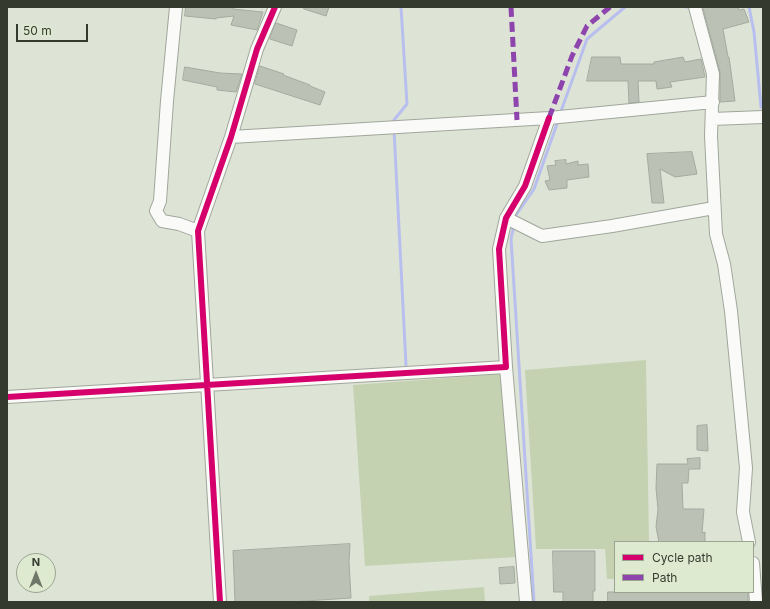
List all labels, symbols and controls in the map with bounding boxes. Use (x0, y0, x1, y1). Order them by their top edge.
scale bar (18, 16, 90, 42)
text: 50 m (23, 23, 52, 38)
legend (614, 541, 754, 593)
text: Cycle path (652, 550, 713, 565)
north arrow (16, 553, 56, 593)
text: N (32, 555, 40, 569)
text: Path (652, 570, 677, 585)

